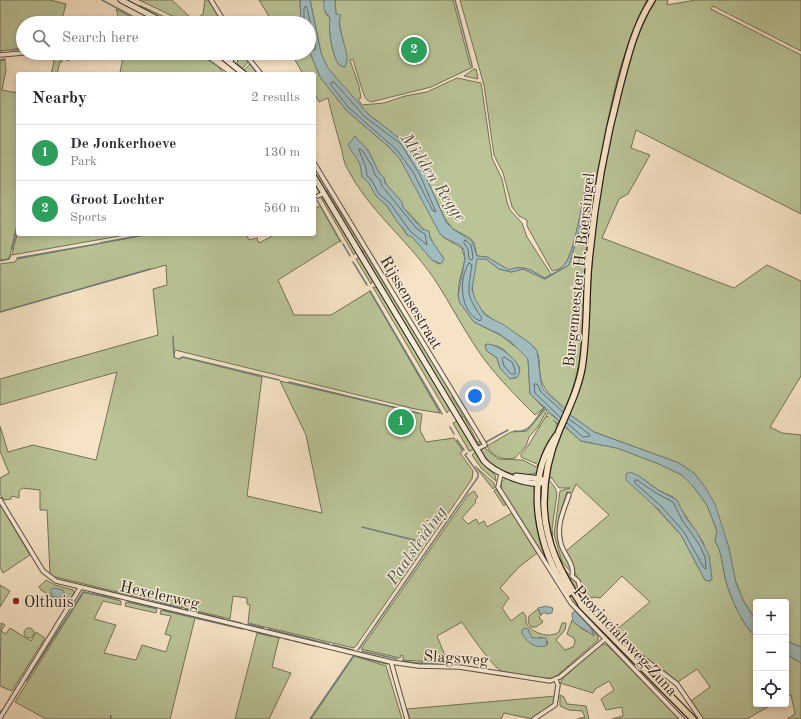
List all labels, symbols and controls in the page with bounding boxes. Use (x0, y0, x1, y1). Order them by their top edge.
search box (16, 16, 316, 60)
icon: search (30, 27, 52, 49)
text: Search here (62, 31, 139, 46)
pin: 2 (401, 35, 427, 65)
text: Nearby (32, 90, 87, 107)
text: 2 results (251, 91, 300, 104)
water label: Midden Regge (396, 130, 469, 225)
text: De Jonkerhoeve (70, 137, 176, 152)
text: 1 (41, 146, 49, 159)
text: 130 m (263, 146, 300, 159)
text: Park (70, 155, 97, 168)
street label: Burgemeester H. Boersingel (562, 172, 598, 368)
text: Groot Lochter (70, 193, 164, 208)
text: 2 (41, 202, 49, 215)
text: 560 m (263, 202, 300, 215)
text: Sports (70, 211, 107, 224)
street label: Rijssensestraat (376, 254, 445, 353)
your location (465, 386, 485, 406)
pin: 1 (388, 407, 414, 437)
water label: Paalsleiding (384, 504, 450, 589)
street label: Hexelerweg (118, 579, 201, 613)
street label: Provincialeweg Zuna (569, 583, 680, 700)
place label: Olthuis (24, 595, 74, 611)
marker: Olthuis (11, 596, 21, 606)
map controls (753, 599, 789, 707)
button: + (753, 599, 789, 635)
button: − (753, 635, 789, 671)
street label: Slagsweg (423, 649, 489, 669)
button: locate (753, 671, 789, 707)

